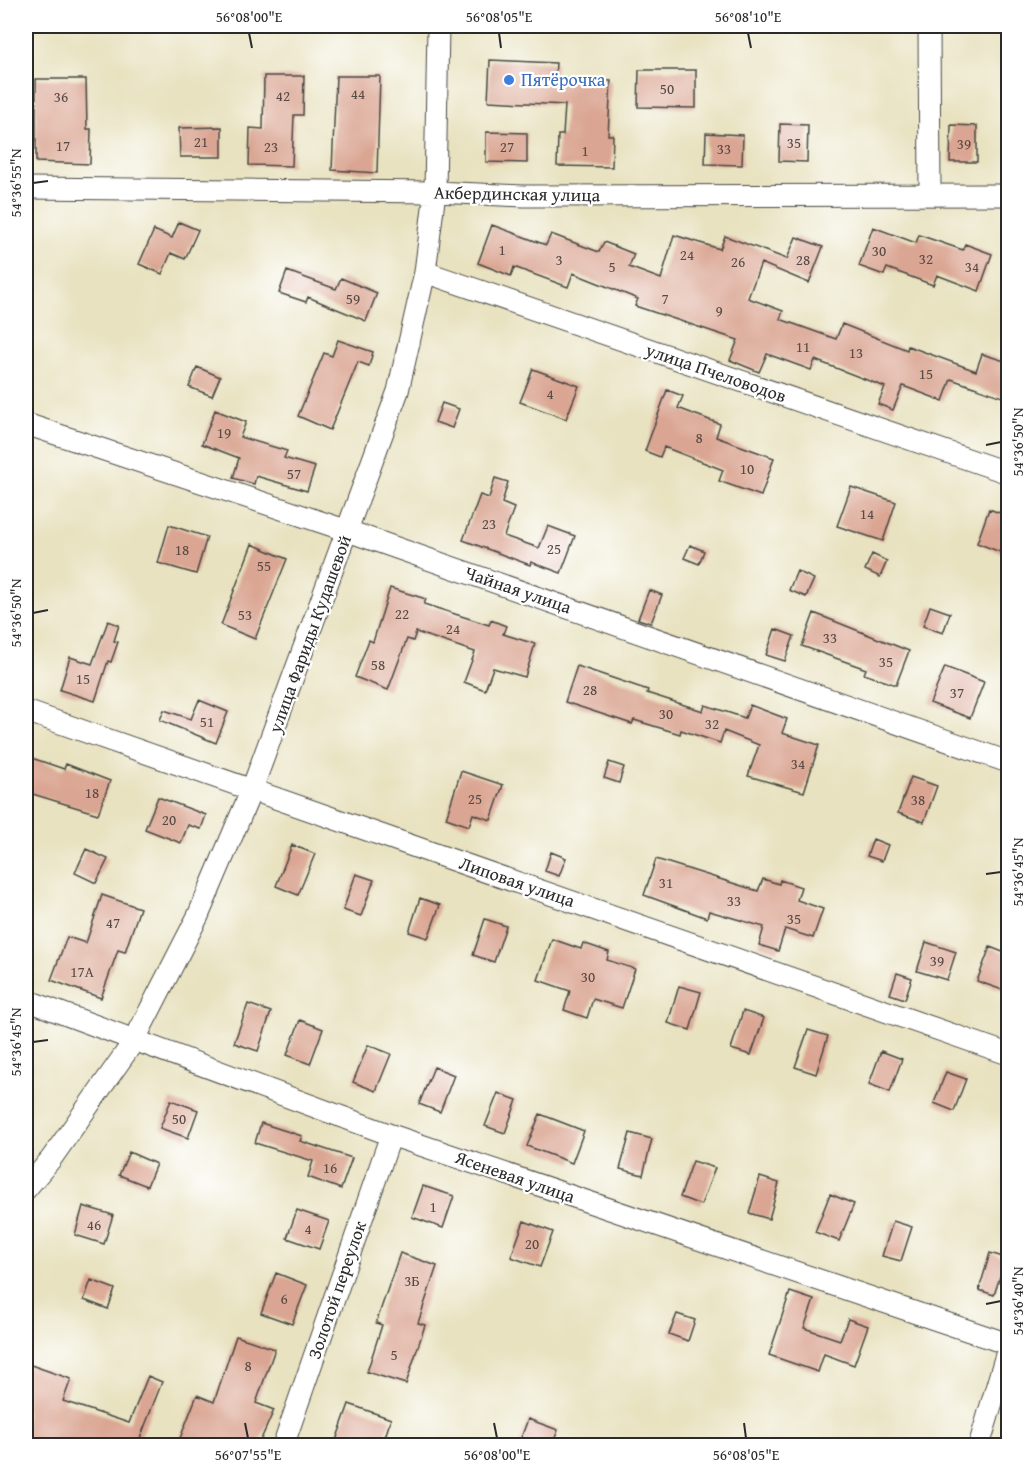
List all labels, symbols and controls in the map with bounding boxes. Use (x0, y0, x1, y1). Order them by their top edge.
text: 56°08'00"E (216, 6, 283, 27)
text: 56°08'05"E (466, 6, 533, 27)
text: 56°08'10"E (715, 6, 782, 27)
place label: Пятёрочка (521, 66, 606, 93)
marker: Пятёрочка (502, 73, 516, 87)
house number: 50 (660, 78, 674, 99)
house number: 44 (351, 83, 365, 104)
house number: 42 (276, 85, 290, 106)
house number: 36 (54, 86, 68, 107)
house number: 21 (194, 131, 208, 152)
house number: 35 (787, 132, 801, 153)
house number: 39 (957, 133, 971, 154)
house number: 17 (56, 135, 70, 156)
house number: 23 (264, 136, 278, 157)
house number: 27 (500, 136, 514, 157)
house number: 33 (717, 138, 731, 159)
house number: 1 (581, 140, 589, 161)
text: 54°36'55"N (5, 148, 26, 217)
street label: Акбердинская улица (434, 179, 601, 208)
house number: 1 (498, 239, 506, 260)
house number: 30 (872, 240, 886, 261)
house number: 24 (680, 244, 694, 265)
house number: 32 (919, 248, 933, 269)
house number: 3 (555, 249, 563, 270)
house number: 28 (796, 249, 810, 270)
house number: 26 (731, 251, 745, 272)
house number: 5 (608, 256, 616, 277)
house number: 34 (965, 256, 979, 277)
house number: 59 (346, 288, 360, 309)
house number: 7 (661, 288, 669, 309)
house number: 9 (715, 300, 723, 321)
street label: улица Пчеловодов (641, 336, 790, 409)
house number: 11 (796, 336, 810, 357)
house number: 13 (849, 342, 863, 363)
house number: 15 (919, 363, 933, 384)
house number: 4 (546, 383, 554, 404)
text: 54°36'50"N (1007, 407, 1028, 476)
house number: 19 (217, 422, 231, 443)
house number: 8 (695, 427, 703, 448)
house number: 10 (740, 458, 754, 479)
house number: 57 (287, 463, 301, 484)
house number: 14 (860, 503, 874, 524)
house number: 23 (482, 513, 496, 534)
street label: улица Фариды Кудашевой (261, 531, 358, 738)
house number: 25 (547, 538, 561, 559)
house number: 18 (175, 539, 189, 560)
house number: 55 (257, 555, 271, 576)
street label: Чайная улица (461, 559, 575, 620)
text: 54°36'50"N (5, 578, 26, 647)
house number: 22 (395, 603, 409, 624)
house number: 53 (238, 604, 252, 625)
house number: 24 (446, 618, 460, 639)
house number: 33 (823, 627, 837, 648)
house number: 35 (879, 651, 893, 672)
house number: 58 (371, 654, 385, 675)
house number: 15 (76, 668, 90, 689)
house number: 28 (583, 679, 597, 700)
house number: 37 (950, 682, 964, 703)
house number: 30 (659, 703, 673, 724)
house number: 51 (200, 711, 214, 732)
house number: 32 (705, 713, 719, 734)
house number: 34 (791, 753, 805, 774)
house number: 18 (85, 782, 99, 803)
house number: 25 (468, 788, 482, 809)
house number: 38 (911, 789, 925, 810)
house number: 20 (162, 809, 176, 830)
text: 54°36'45"N (1007, 837, 1028, 906)
street label: Липовая улица (456, 849, 579, 914)
house number: 31 (659, 872, 673, 893)
house number: 33 (727, 890, 741, 911)
house number: 35 (787, 908, 801, 929)
house number: 47 (106, 912, 120, 933)
house number: 39 (930, 950, 944, 971)
house number: 17А (70, 961, 94, 982)
house number: 30 (581, 966, 595, 987)
text: 54°36'45"N (5, 1007, 26, 1076)
house number: 50 (172, 1108, 186, 1129)
street label: Ясеневая улица (451, 1143, 579, 1210)
house number: 16 (323, 1157, 337, 1178)
house number: 1 (429, 1196, 437, 1217)
house number: 46 (87, 1214, 101, 1235)
street label: Золотой переулок (300, 1217, 373, 1363)
house number: 4 (304, 1218, 312, 1239)
house number: 20 (525, 1233, 539, 1254)
text: 54°36'40"N (1007, 1266, 1028, 1335)
house number: 3Б (404, 1270, 420, 1291)
house number: 6 (280, 1288, 288, 1309)
house number: 5 (390, 1344, 398, 1365)
house number: 8 (244, 1355, 252, 1376)
text: 56°07'55"E (215, 1444, 282, 1465)
text: 56°08'00"E (464, 1444, 531, 1465)
text: 56°08'05"E (713, 1444, 780, 1465)

